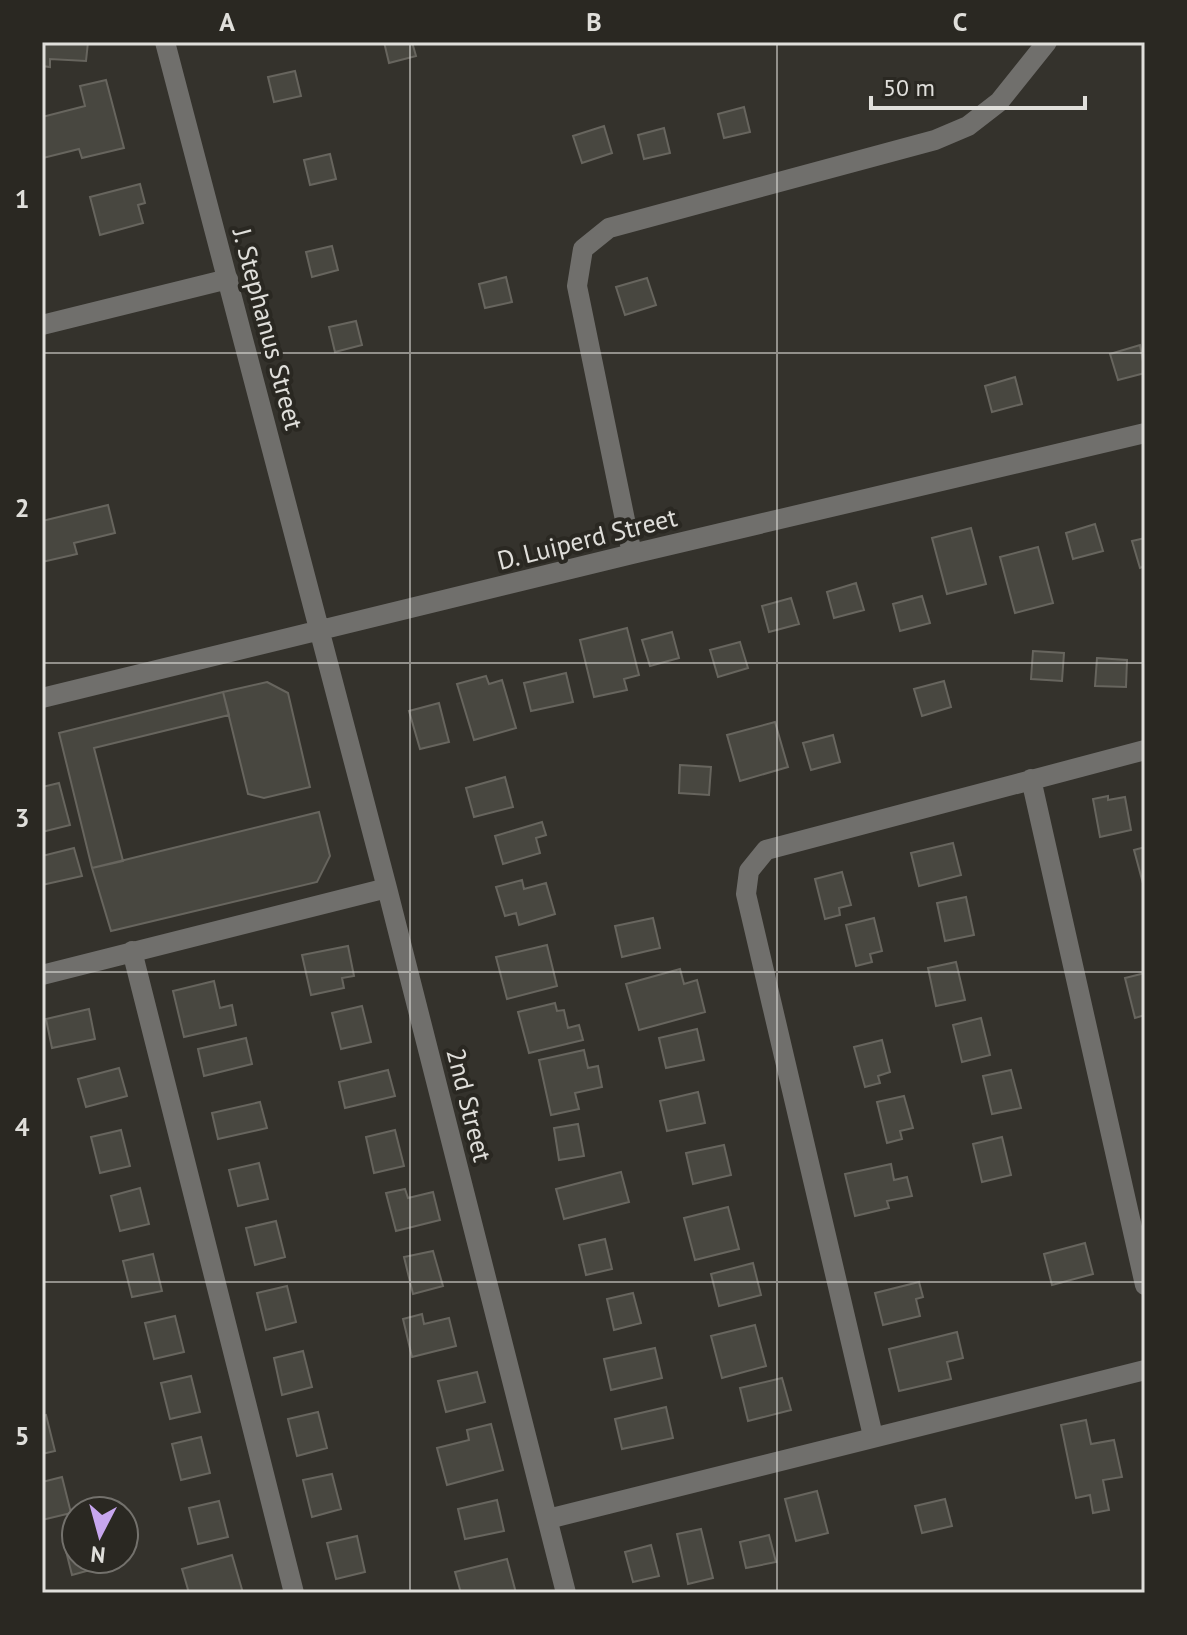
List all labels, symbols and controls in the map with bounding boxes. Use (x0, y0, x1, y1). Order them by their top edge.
text: A (219, 5, 235, 38)
text: B (586, 5, 602, 38)
text: C (953, 5, 967, 38)
scale bar (871, 60, 1085, 110)
text: 50 m (883, 72, 935, 103)
text: 1 (15, 182, 29, 215)
street label: J. Stephanus Street (225, 224, 311, 433)
text: 2 (15, 491, 29, 524)
street label: D. Luiperd Street (494, 500, 680, 577)
text: 3 (15, 801, 29, 834)
street label: 2nd Street (439, 1045, 500, 1165)
text: 4 (15, 1110, 30, 1143)
text: 5 (15, 1419, 29, 1452)
north arrow (60, 1495, 140, 1575)
text: N (89, 1540, 107, 1570)

